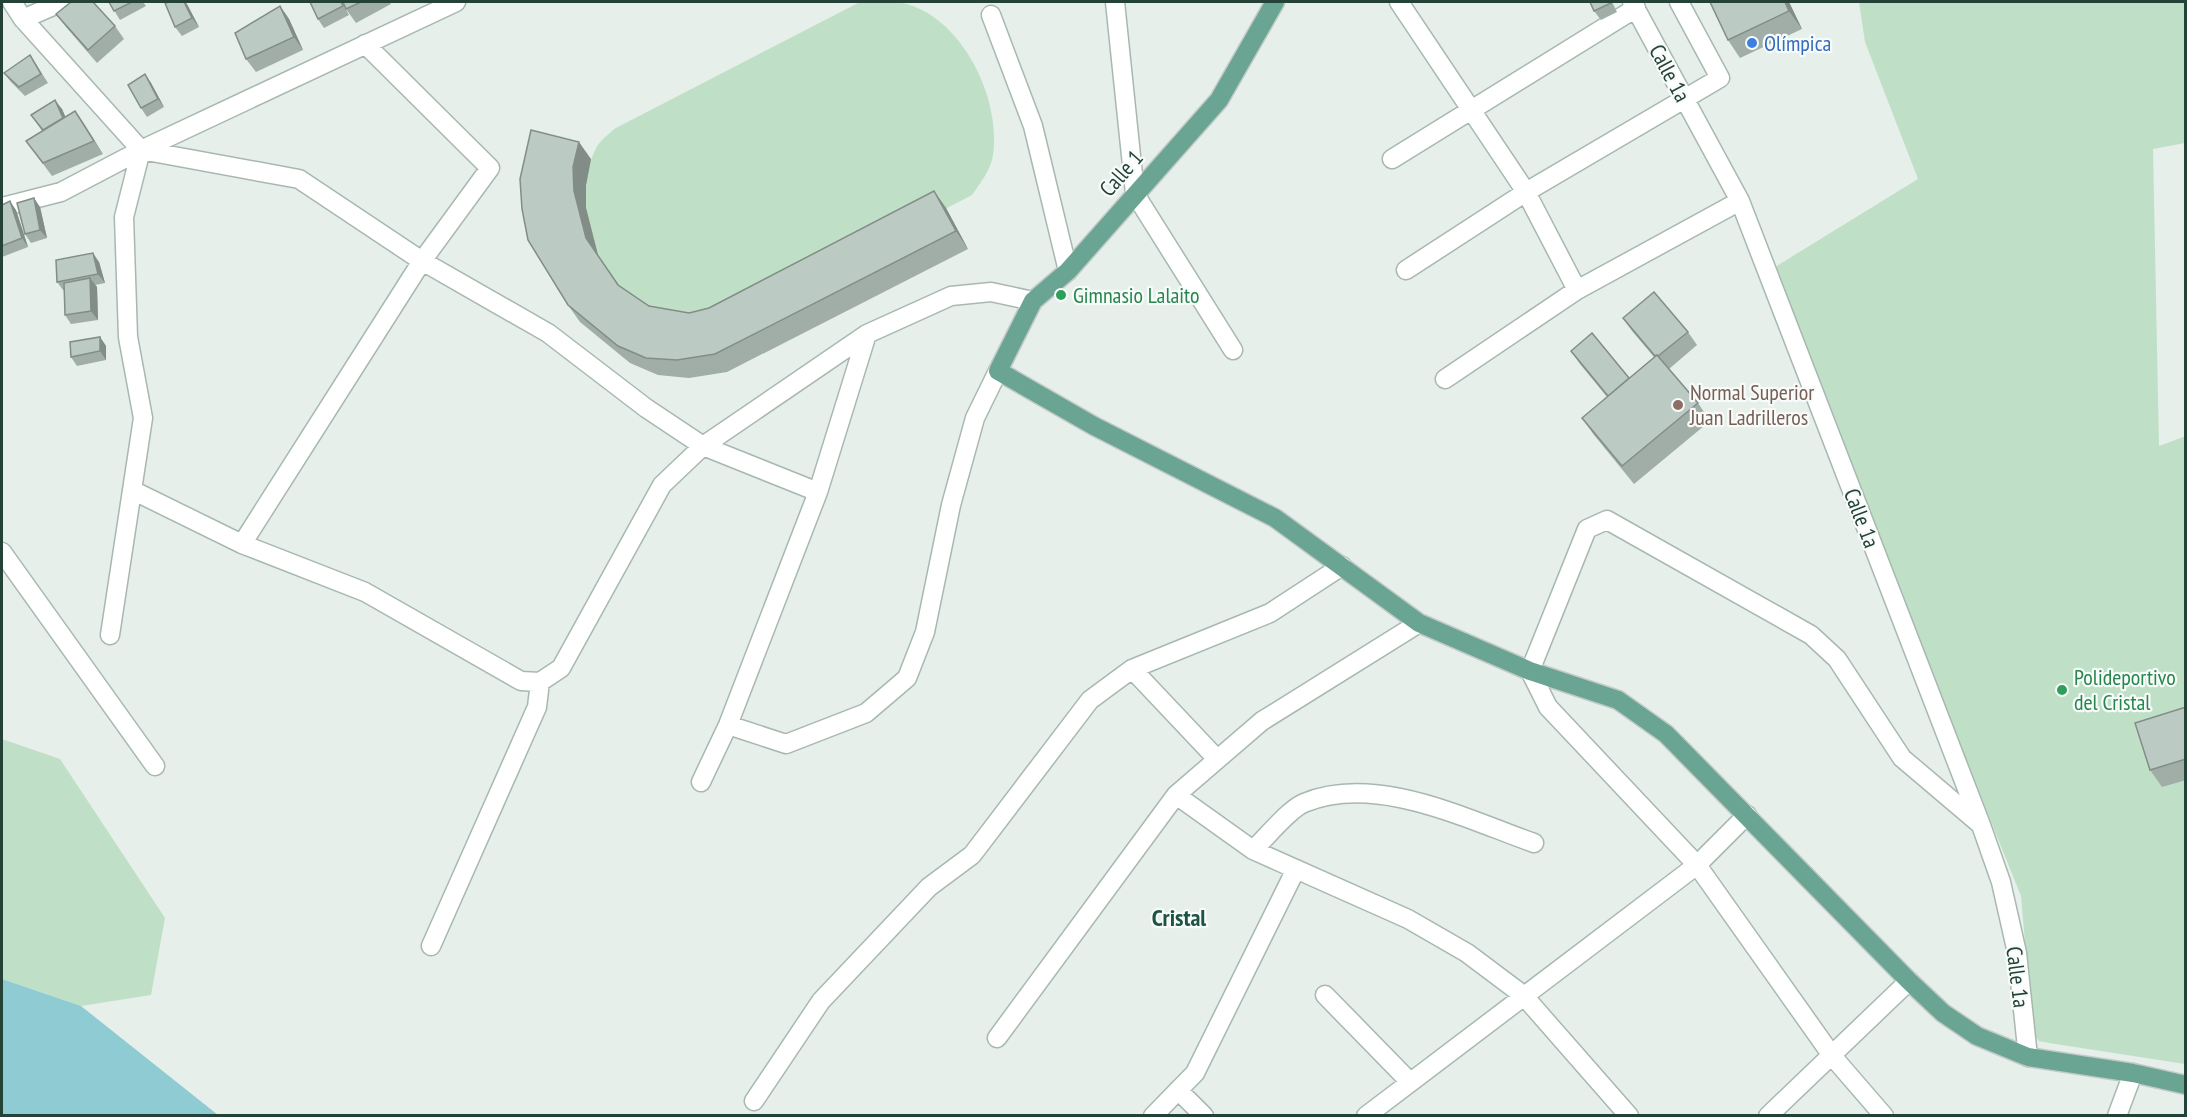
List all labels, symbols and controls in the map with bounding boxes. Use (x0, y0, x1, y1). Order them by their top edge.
place label: Olímpica (1764, 29, 1831, 57)
marker: Olímpica (1745, 36, 1759, 50)
street label: Calle 1a (1643, 39, 1697, 107)
street label: Calle 1 (1093, 144, 1149, 202)
place label: Gimnasio Lalaito (1073, 281, 1199, 309)
marker: Gimnasio Lalaito (1054, 288, 1068, 302)
place label: Normal Superior Juan Ladrilleros (1689, 378, 1814, 431)
marker: Normal Superior Juan Ladrilleros (1671, 398, 1685, 412)
street label: Calle 1a (1838, 484, 1886, 552)
place label: Polideportivo del Cristal (2074, 663, 2176, 716)
marker: Polideportivo del Cristal (2055, 683, 2069, 697)
district label: Cristal (1152, 902, 1206, 933)
street label: Calle 1a (2000, 945, 2036, 1009)

